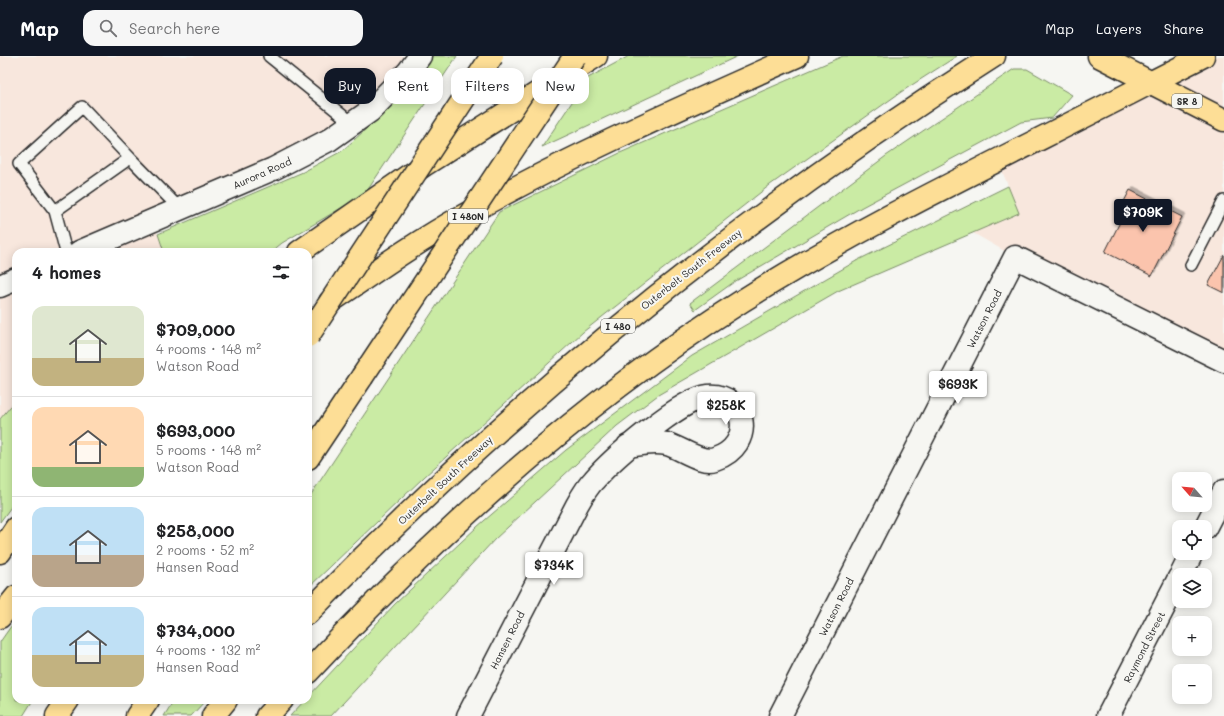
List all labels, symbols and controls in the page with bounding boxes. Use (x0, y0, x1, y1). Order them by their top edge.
search box (83, 10, 363, 46)
text: Map (20, 16, 59, 41)
icon: search (97, 17, 119, 39)
text: Search here (129, 18, 220, 38)
text: Map (1045, 19, 1074, 38)
text: Layers (1096, 19, 1142, 38)
text: Share (1164, 19, 1204, 38)
chip: Buy (324, 68, 376, 104)
chip: Rent (384, 68, 443, 104)
chip: Filters (451, 68, 524, 104)
chip: New (532, 68, 589, 104)
road number: SR 8 (1172, 94, 1202, 108)
street label: Aurora Road (231, 154, 293, 192)
pin: $709K (1115, 199, 1171, 233)
text: $709K (1123, 203, 1163, 220)
road number: I 480N (448, 209, 488, 223)
street label: Outerbelt South Freeway (638, 225, 744, 313)
text: 4 homes (32, 261, 101, 283)
icon: filters (270, 261, 292, 283)
street label: Watson Road (963, 287, 1005, 351)
text: $709,000 (156, 318, 235, 340)
road number: I 480 (601, 319, 635, 333)
icon: home (64, 322, 112, 370)
text: 4 rooms · 148 m² (156, 340, 261, 357)
text: Watson Road (156, 357, 239, 374)
pin: $693K (930, 371, 986, 405)
text: $693K (938, 375, 978, 392)
pin: $258K (698, 392, 754, 426)
text: $258K (706, 396, 746, 413)
text: $693,000 (156, 419, 235, 441)
icon: home (64, 423, 112, 471)
street label: Outerbelt South Freeway (395, 433, 495, 527)
text: 5 rooms · 148 m² (156, 441, 261, 458)
text: Watson Road (156, 458, 239, 475)
north arrow (1172, 472, 1212, 512)
map controls (1172, 472, 1212, 704)
text: $258,000 (156, 519, 235, 541)
button: locate (1172, 520, 1212, 560)
icon: home (64, 523, 112, 571)
text: 2 rooms · 52 m² (156, 541, 254, 558)
pin: $734K (526, 552, 582, 586)
text: $734K (534, 556, 574, 573)
text: Hansen Road (156, 558, 239, 575)
button: layers (1172, 568, 1212, 608)
street label: Watson Road (815, 575, 857, 639)
street label: Hansen Road (486, 608, 528, 672)
street label: Raymond Street (1120, 609, 1168, 685)
button: + (1172, 616, 1212, 656)
text: $734,000 (156, 619, 235, 641)
icon: home (64, 623, 112, 671)
text: 4 rooms · 132 m² (156, 641, 261, 658)
text: Hansen Road (156, 658, 239, 675)
button: − (1172, 664, 1212, 704)

